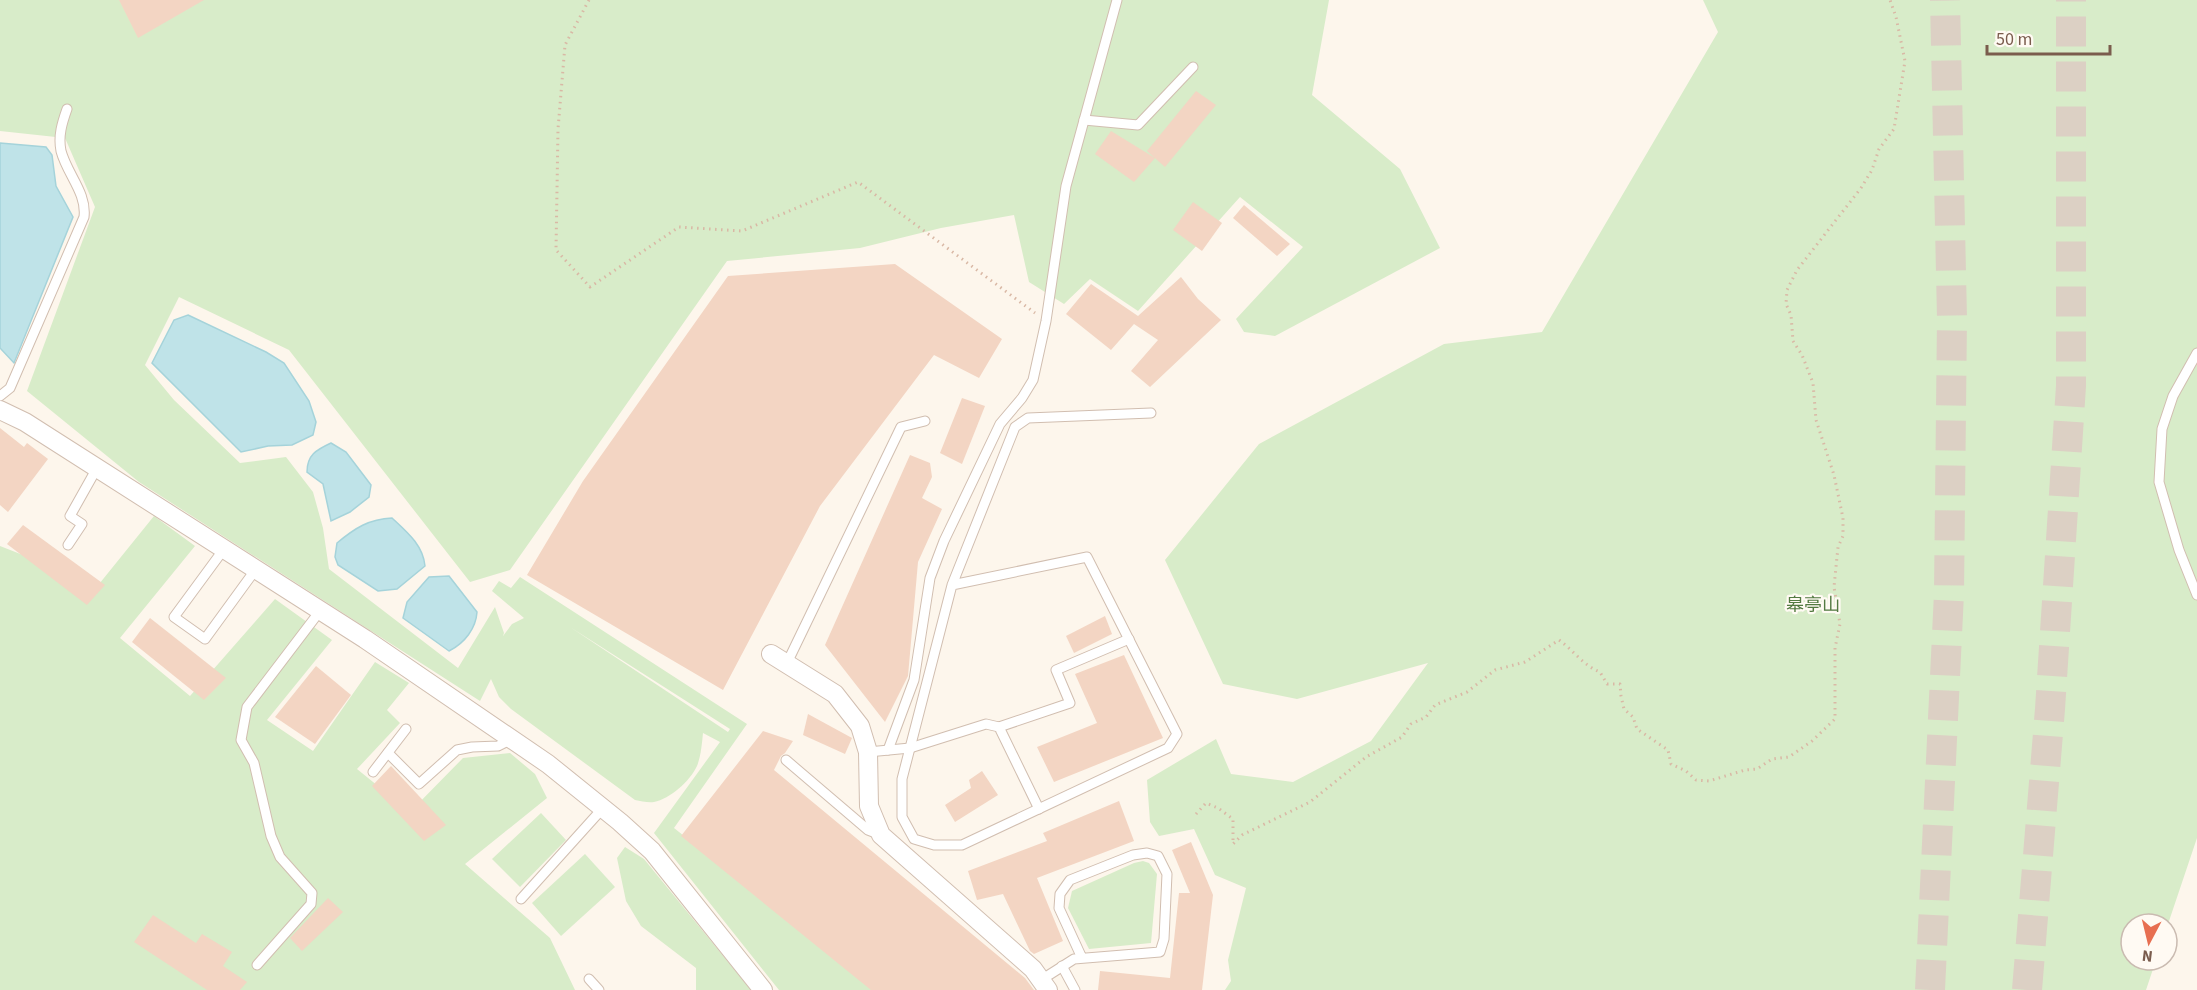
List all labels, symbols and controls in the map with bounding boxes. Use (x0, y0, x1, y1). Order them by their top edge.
scale bar (1987, 18, 2110, 56)
text: 50 m (1996, 27, 2032, 52)
park label: 皋亭山 (1786, 593, 1840, 618)
north arrow (2119, 912, 2179, 972)
text: N (2141, 944, 2154, 967)

